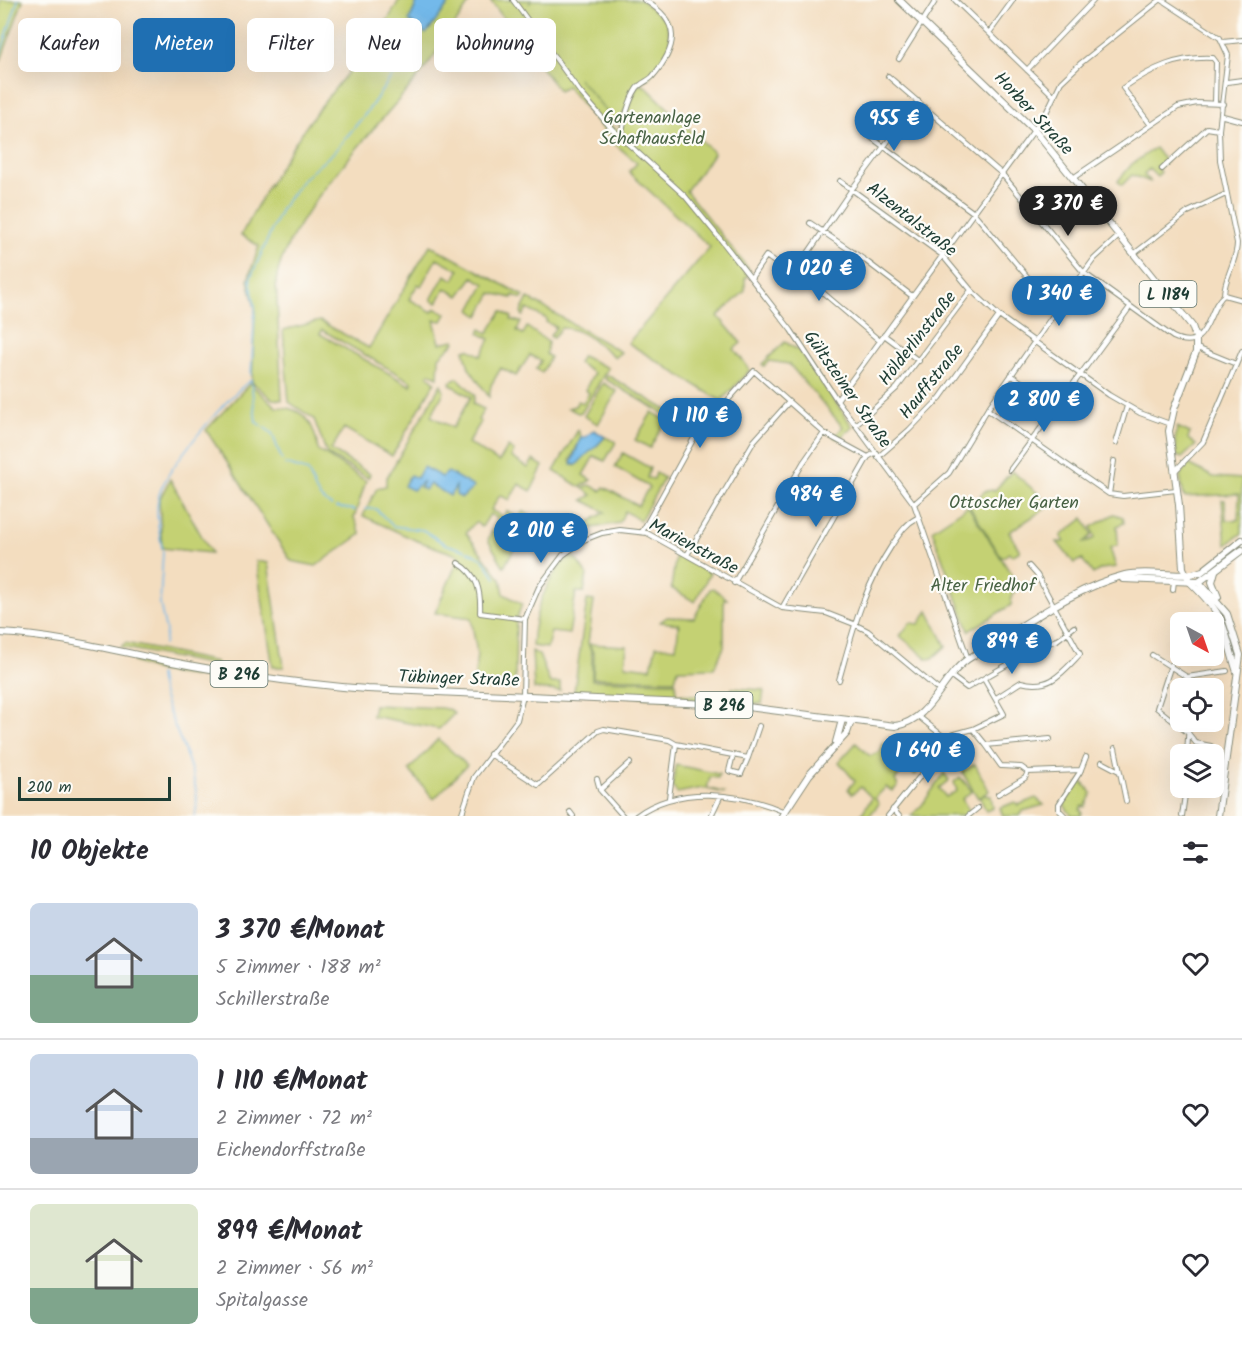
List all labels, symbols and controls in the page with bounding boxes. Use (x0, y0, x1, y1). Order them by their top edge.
chip: Kaufen (18, 18, 121, 72)
chip: Mieten (133, 18, 235, 72)
chip: Filter (247, 18, 334, 72)
chip: Neu (346, 18, 422, 72)
chip: Wohnung (434, 18, 556, 72)
street label: Horber Straße (986, 65, 1080, 163)
pin: 955 € (852, 101, 936, 152)
park label: Gartenanlage Schafhausfeld (599, 104, 706, 154)
text: 955 € (869, 104, 919, 136)
street label: Alzentalstraße (859, 175, 963, 265)
pin: 3 370 € (1013, 186, 1123, 237)
text: 3 370 € (1033, 189, 1103, 221)
pin: 1 020 € (764, 251, 874, 302)
text: 1 020 € (786, 254, 852, 286)
pin: 1 340 € (1004, 276, 1114, 327)
text: 1 340 € (1026, 279, 1092, 311)
road number: L 1184 (1140, 281, 1196, 307)
street label: Hölderlinstraße (872, 285, 965, 393)
street label: Gültsteiner Straße (795, 325, 898, 455)
street label: Hauffstraße (892, 338, 972, 426)
pin: 2 800 € (989, 382, 1099, 433)
text: 2 800 € (1008, 385, 1080, 417)
pin: 1 110 € (645, 398, 755, 449)
text: 1 110 € (672, 401, 728, 433)
pin: 984 € (774, 477, 858, 528)
text: 984 € (789, 480, 843, 512)
park label: Ottoscher Garten (949, 489, 1079, 518)
street label: Marienstraße (643, 511, 743, 583)
pin: 2 010 € (486, 513, 596, 564)
text: 2 010 € (508, 516, 574, 548)
park label: Alter Friedhof (931, 572, 1038, 601)
north arrow (1170, 612, 1224, 666)
map controls (1170, 612, 1224, 798)
pin: 899 € (970, 624, 1054, 675)
text: 899 € (986, 627, 1038, 659)
road number: B 296 (210, 661, 268, 687)
street label: Tübinger Straße (398, 663, 520, 696)
button: locate (1170, 678, 1224, 732)
road number: B 296 (696, 692, 752, 718)
pin: 1 640 € (873, 733, 983, 784)
text: 1 640 € (895, 736, 961, 768)
button: layers (1170, 744, 1224, 798)
scale bar (18, 774, 171, 802)
text: 200 m (27, 775, 71, 800)
text: 10 Objekte (30, 831, 149, 873)
icon: filters (1179, 836, 1212, 869)
text: 3 370 €/Monat (216, 910, 385, 952)
icon: home (78, 927, 150, 999)
icon: heart (1179, 947, 1212, 980)
text: 5 Zimmer · 188 m² (216, 952, 381, 984)
text: Schillerstraße (216, 984, 329, 1016)
text: 1 110 €/Monat (216, 1061, 368, 1103)
icon: home (78, 1078, 150, 1150)
icon: heart (1179, 1098, 1212, 1131)
text: 2 Zimmer · 72 m² (216, 1103, 372, 1135)
text: Eichendorffstraße (216, 1135, 365, 1167)
text: 899 €/Monat (216, 1211, 362, 1253)
icon: home (78, 1228, 150, 1300)
icon: heart (1179, 1248, 1212, 1281)
text: 2 Zimmer · 56 m² (216, 1253, 373, 1285)
text: Spitalgasse (216, 1285, 308, 1317)

